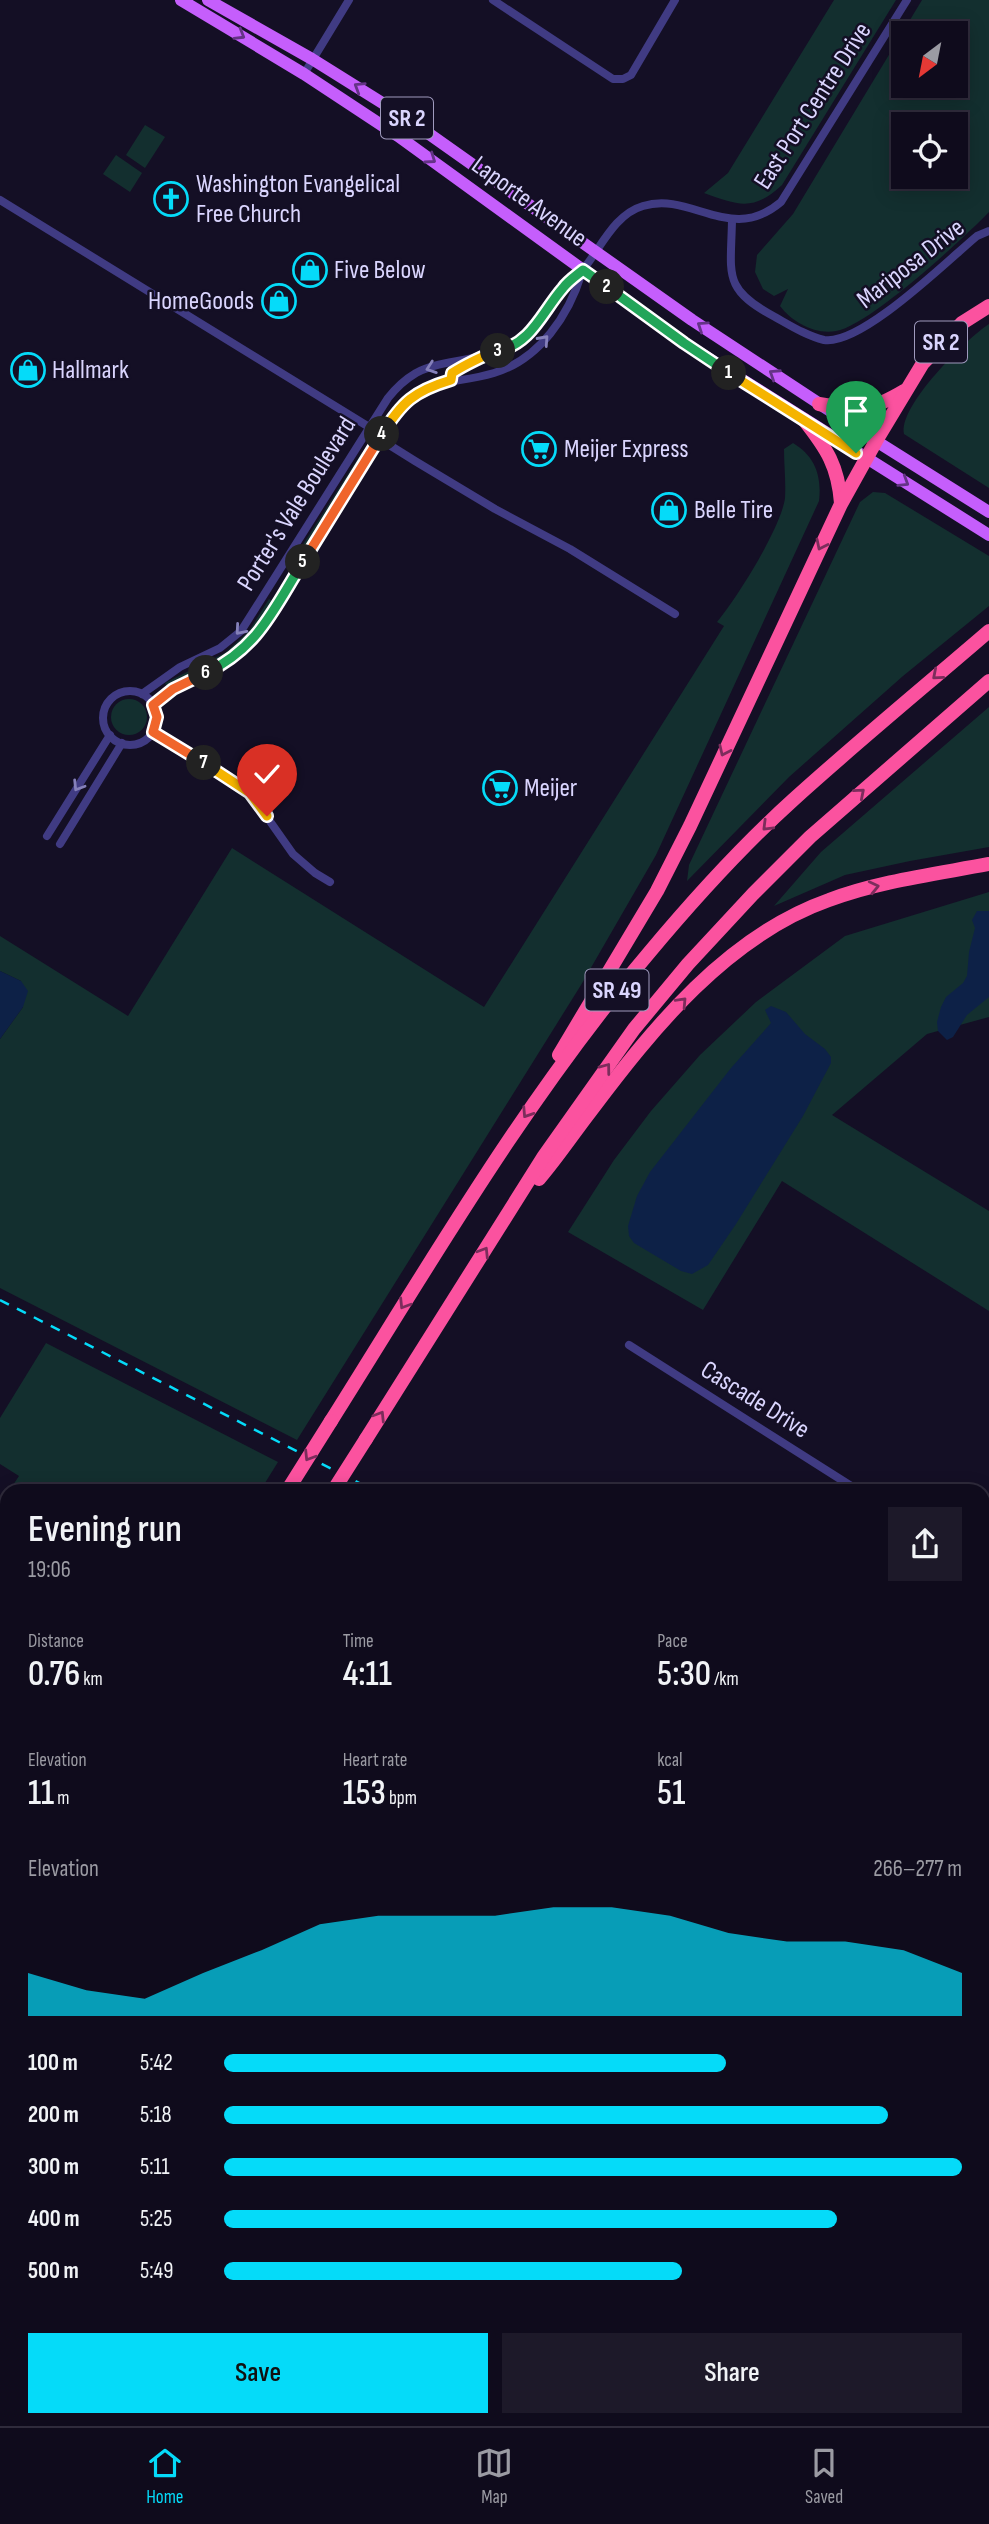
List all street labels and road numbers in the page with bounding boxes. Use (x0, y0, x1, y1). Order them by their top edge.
street label: East Port Centre Drive (748, 17, 878, 195)
road number: SR 2 (381, 98, 433, 138)
street label: Laporte Avenue (465, 150, 593, 254)
street label: Mariposa Drive (851, 212, 971, 316)
road number: SR 2 (915, 321, 967, 362)
street label: Porter's Vale Boulevard (231, 411, 363, 597)
road number: SR 49 (586, 970, 648, 1010)
street label: Cascade Drive (695, 1354, 815, 1446)

